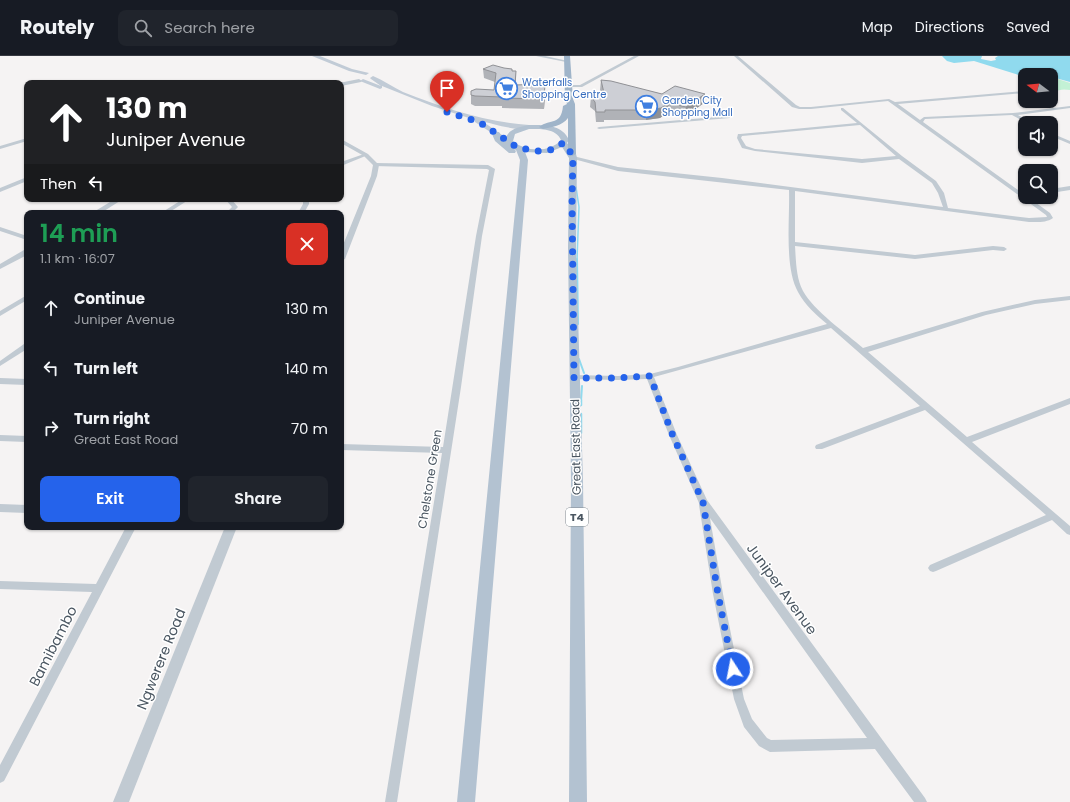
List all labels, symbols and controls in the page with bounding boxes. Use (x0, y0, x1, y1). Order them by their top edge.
search box (118, 10, 398, 46)
text: Routely (20, 14, 94, 41)
icon: search (132, 17, 154, 39)
text: Search here (164, 17, 255, 38)
text: Map (862, 17, 893, 37)
text: Directions (915, 17, 984, 37)
text: Saved (1006, 17, 1050, 37)
north arrow (1018, 68, 1058, 108)
map controls (1018, 68, 1058, 204)
pin (430, 71, 464, 112)
supermarket icon: Waterfalls Shopping Centre (493, 75, 519, 101)
place label: Waterfalls Shopping Centre (522, 75, 606, 102)
icon: arrive (436, 77, 458, 99)
text: 130 m (106, 89, 187, 128)
supermarket icon: Garden City Shopping Mall (634, 93, 660, 119)
place label: Garden City Shopping Mall (662, 93, 733, 120)
icon: ahead (40, 96, 92, 148)
button: sound (1018, 116, 1058, 156)
text: Juniper Avenue (106, 127, 245, 152)
button: search (1018, 164, 1058, 204)
icon: left (85, 172, 107, 194)
text: Then (40, 173, 77, 194)
text: 14 min (40, 217, 118, 250)
button: close (286, 223, 328, 265)
text: 1.1 km · 16:07 (40, 249, 115, 268)
text: Continue (74, 288, 145, 309)
icon: ahead (40, 297, 62, 319)
text: 130 m (285, 298, 328, 319)
text: Juniper Avenue (74, 310, 175, 329)
icon: left (40, 357, 62, 379)
text: Turn left (74, 358, 138, 379)
text: 140 m (285, 358, 328, 379)
street label: Great East Road (566, 399, 585, 495)
text: Turn right (74, 408, 150, 429)
icon: right (40, 417, 62, 439)
text: 70 m (291, 418, 328, 439)
street label: Chelstone Green (413, 428, 446, 530)
text: Great East Road (74, 430, 178, 449)
button: Exit (40, 476, 180, 522)
button: Share (188, 476, 328, 522)
road number: T4 (566, 508, 588, 526)
street label: Juniper Avenue (742, 539, 822, 639)
street label: Bamibambo (24, 602, 82, 690)
street label: Ngwerere Road (132, 605, 190, 713)
position arrow (712, 648, 754, 690)

